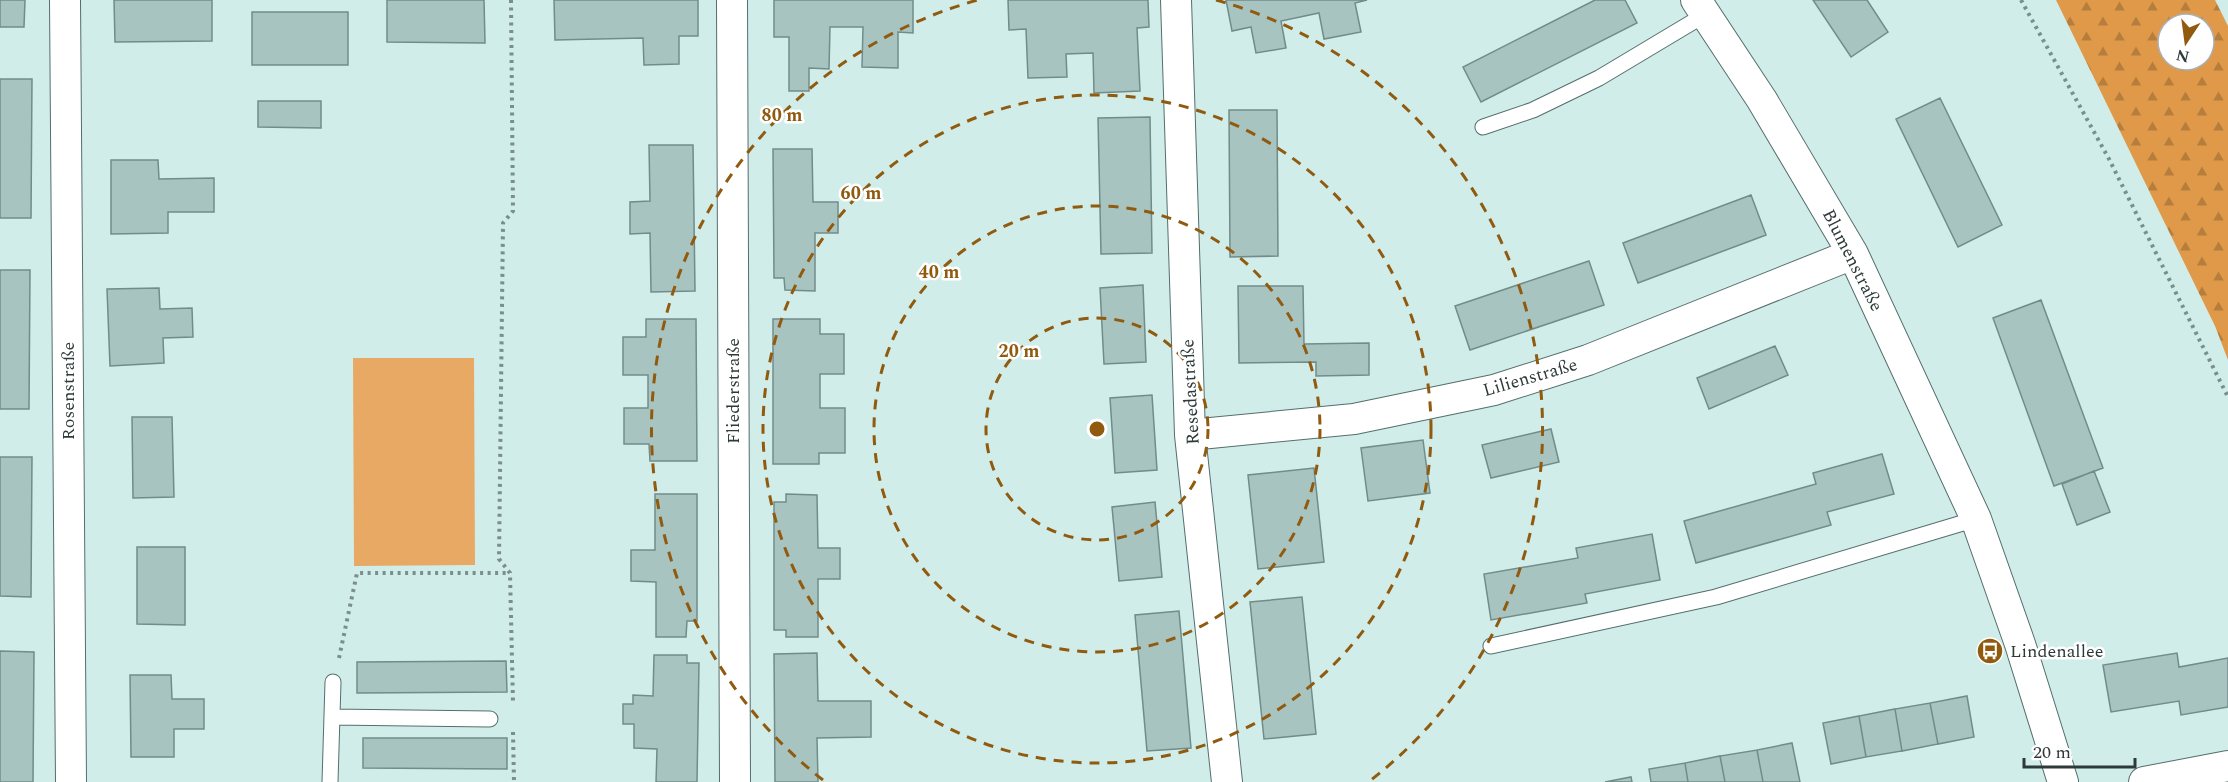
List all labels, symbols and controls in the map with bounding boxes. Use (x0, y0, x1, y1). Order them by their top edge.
north arrow (2156, 12, 2216, 72)
text: N (2174, 42, 2192, 69)
text: 80 m (762, 102, 802, 129)
text: 60 m (841, 180, 881, 207)
street label: Blumenstraße (1815, 204, 1890, 316)
text: 40 m (919, 259, 959, 286)
street label: Fliederstraße (720, 338, 747, 444)
text: 20 m (999, 338, 1039, 365)
street label: Resedastraße (1174, 338, 1207, 446)
street label: Rosenstraße (55, 342, 82, 440)
street label: Lilienstraße (1480, 351, 1580, 404)
centre of rings (1087, 419, 1107, 439)
bus stop icon: Lindenallee (1975, 636, 2005, 666)
place label: Lindenallee (2010, 638, 2103, 665)
scale bar (2024, 731, 2135, 769)
text: 20 m (2033, 739, 2071, 766)

